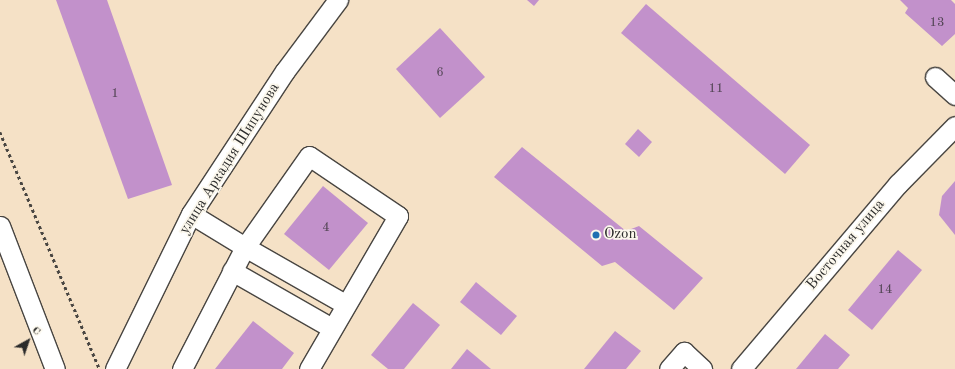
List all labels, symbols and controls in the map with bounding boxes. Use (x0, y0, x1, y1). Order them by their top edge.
house number: 13 (929, 15, 945, 31)
house number: 6 (436, 65, 444, 81)
street label: улица Аркадия Шипунова (176, 80, 284, 238)
house number: 11 (708, 81, 724, 97)
house number: 1 (111, 86, 119, 102)
street label: Восточная улица (803, 196, 889, 294)
house number: 4 (322, 220, 330, 236)
place label: Ozon (604, 226, 637, 244)
marker: Ozon (591, 230, 601, 240)
house number: 14 (877, 282, 893, 298)
north arrow (8, 321, 48, 361)
text: С (30, 325, 42, 338)

